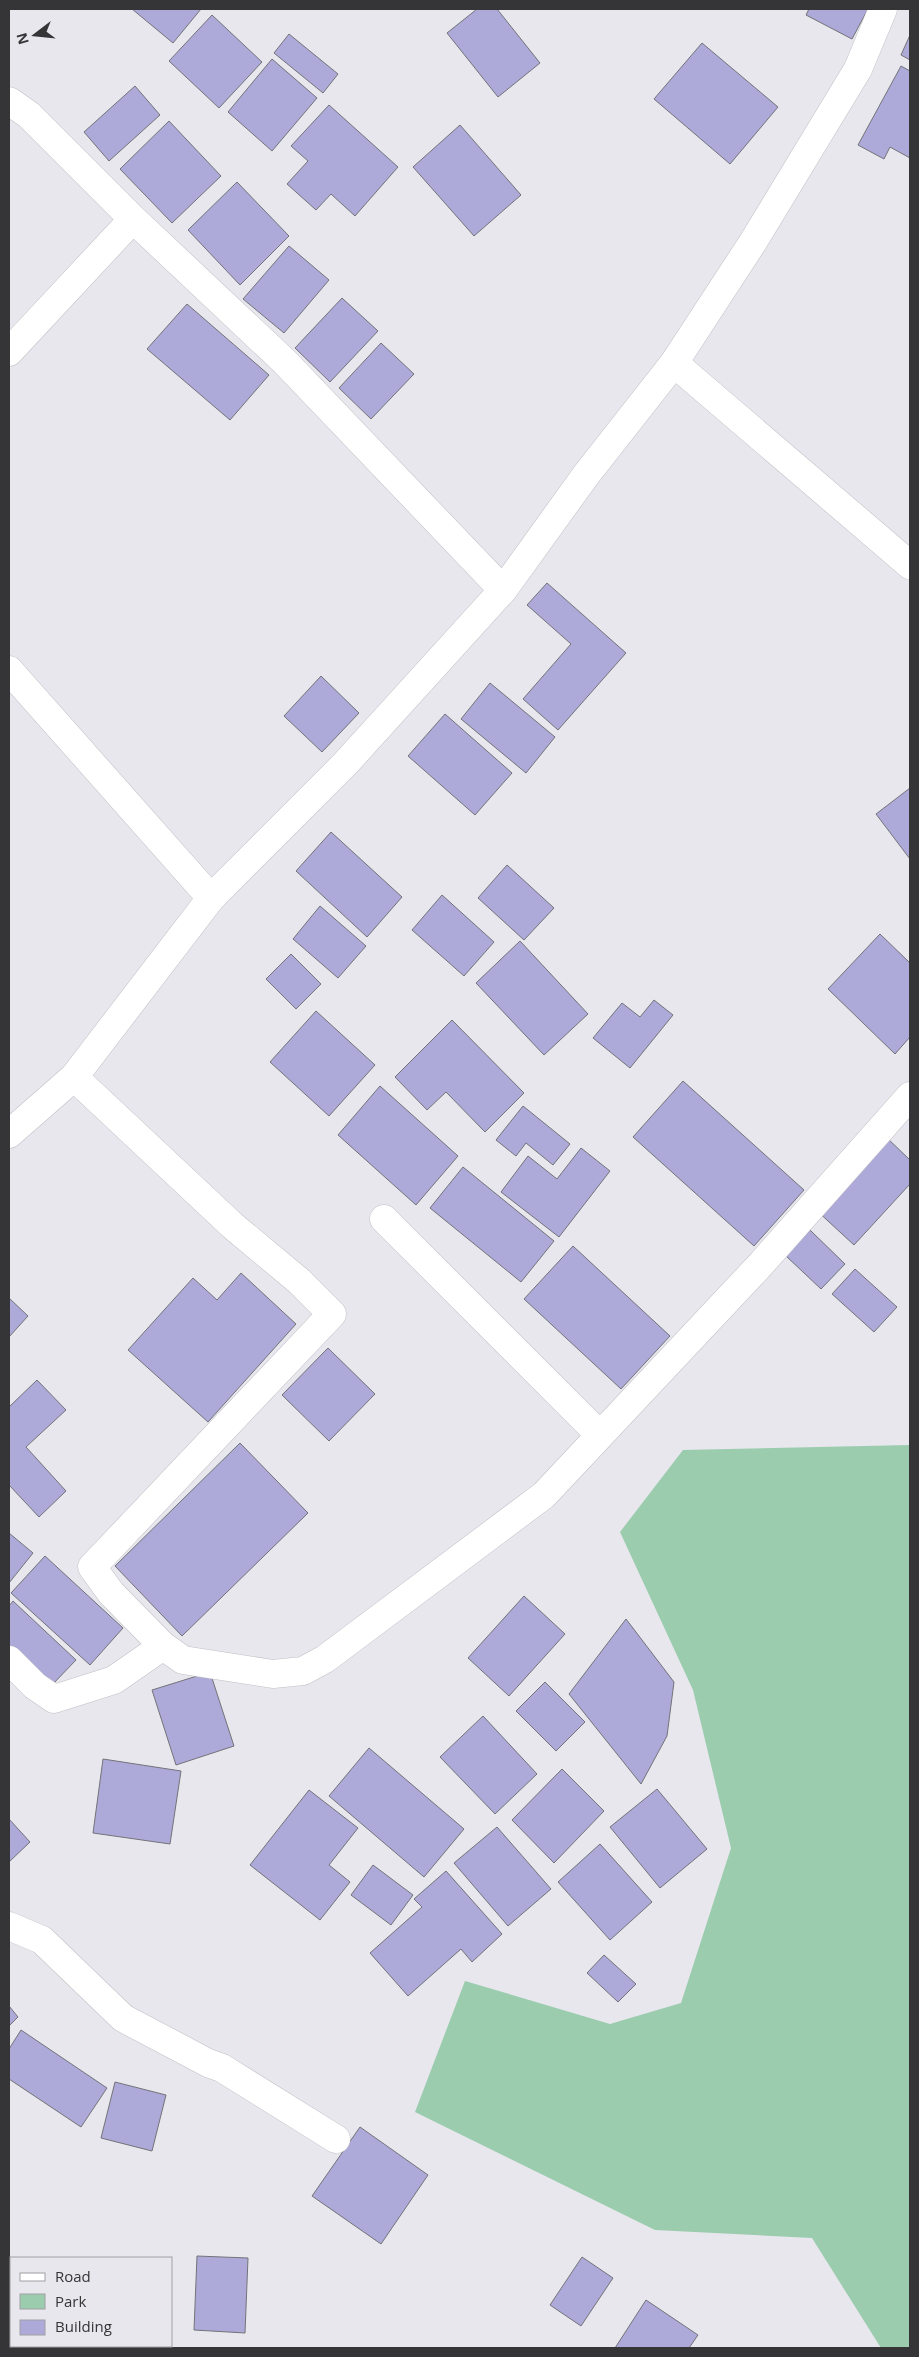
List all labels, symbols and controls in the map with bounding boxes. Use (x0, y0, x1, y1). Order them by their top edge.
north arrow (10, 10, 60, 60)
text: N (11, 31, 33, 47)
legend (10, 2257, 172, 2347)
text: Road (55, 2266, 91, 2286)
text: Park (55, 2291, 86, 2311)
text: Building (55, 2316, 112, 2336)

